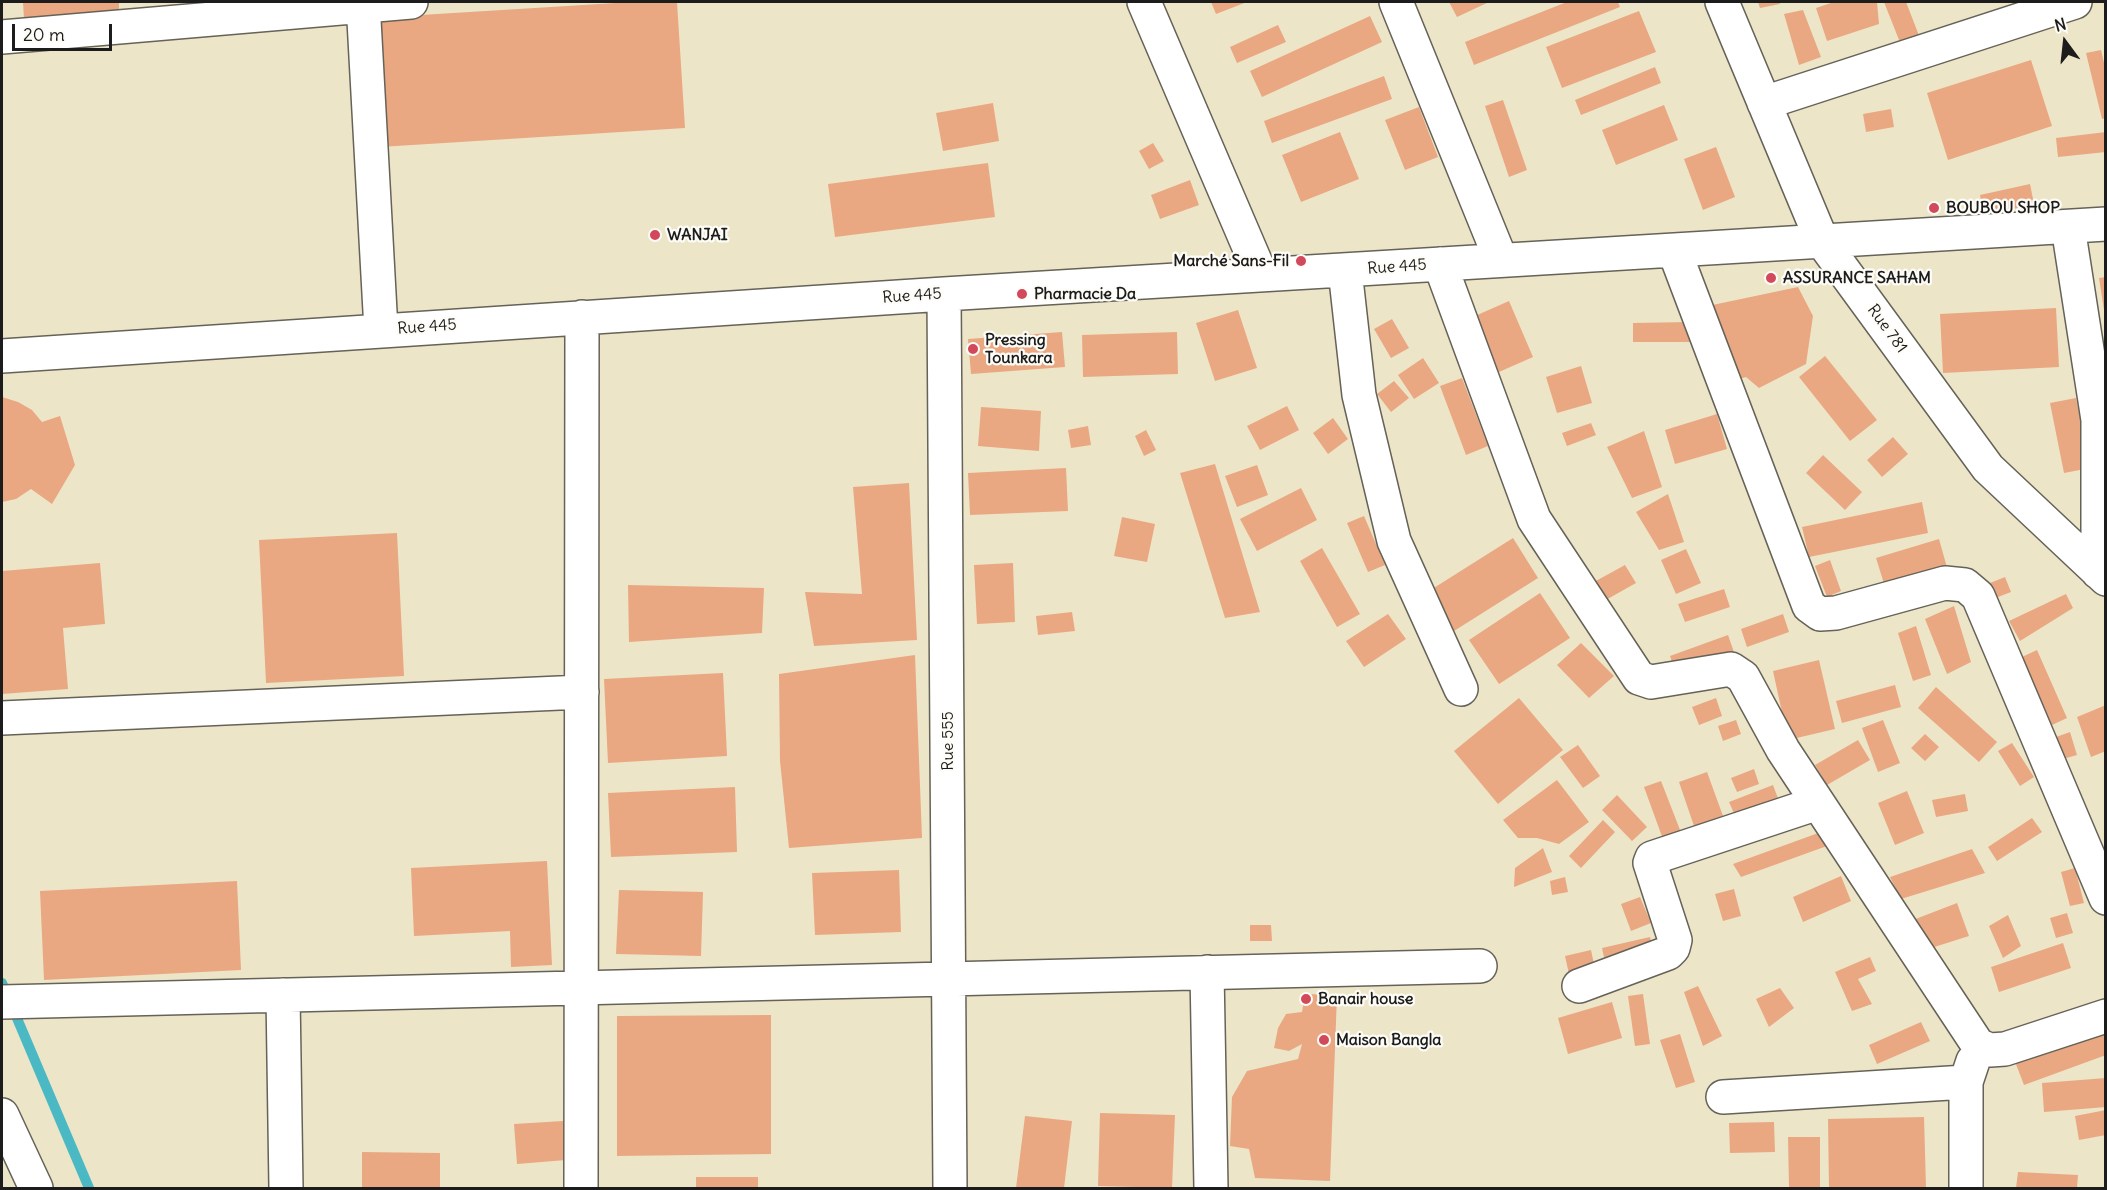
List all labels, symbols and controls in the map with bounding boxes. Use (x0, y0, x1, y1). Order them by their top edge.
scale bar (15, 12, 116, 50)
north arrow (2035, 12, 2095, 72)
text: N (2052, 14, 2068, 36)
text: 20 m (23, 23, 65, 46)
place label: BOUBOU SHOP (1946, 198, 2060, 218)
marker: BOUBOU SHOP (1927, 201, 1941, 215)
place label: WANJAI (667, 225, 728, 245)
marker: WANJAI (648, 228, 662, 242)
place label: Marché Sans-Fil (1173, 251, 1289, 271)
marker: Marché Sans-Fil (1294, 254, 1308, 268)
street label: Rue 445 (1367, 255, 1427, 279)
place label: ASSURANCE SAHAM (1783, 268, 1931, 288)
marker: ASSURANCE SAHAM (1764, 271, 1778, 285)
street label: Rue 445 (882, 284, 942, 308)
place label: Pharmacie Da (1034, 284, 1136, 304)
marker: Pharmacie Da (1015, 287, 1029, 301)
street label: Rue 781 (1863, 301, 1911, 357)
street label: Rue 445 (397, 315, 457, 339)
place label: Pressing Tounkara (985, 330, 1053, 368)
marker: Pressing Tounkara (966, 342, 980, 356)
street label: Rue 555 (938, 711, 958, 771)
place label: Banair house (1318, 989, 1413, 1009)
marker: Banair house (1299, 992, 1313, 1006)
place label: Maison Bangla (1336, 1030, 1441, 1050)
marker: Maison Bangla (1317, 1033, 1331, 1047)

